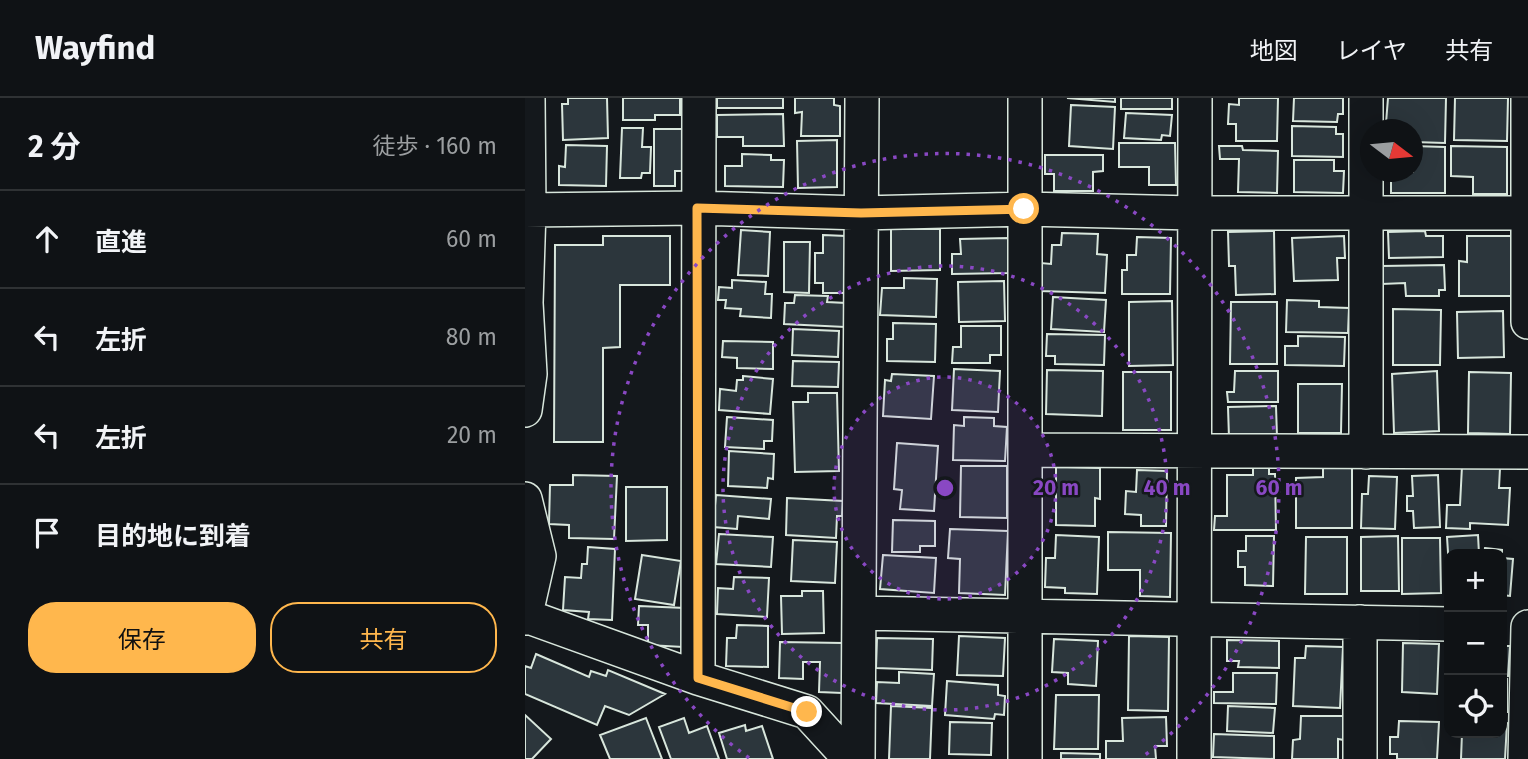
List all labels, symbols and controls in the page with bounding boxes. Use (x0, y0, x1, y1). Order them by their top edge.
text: Wayfind (35, 28, 155, 68)
text: 地図 (1250, 37, 1298, 65)
text: レイヤ (1336, 37, 1407, 65)
text: 共有 (1445, 37, 1493, 65)
north arrow (1360, 119, 1423, 182)
text: 2 分 (28, 129, 81, 165)
text: 徒歩 · 160 m (372, 132, 497, 160)
route start (1008, 193, 1039, 224)
icon: ahead (28, 220, 66, 258)
text: 60 m (446, 225, 497, 253)
text: 直進 (95, 227, 147, 258)
icon: left (28, 318, 66, 356)
text: 80 m (446, 323, 497, 351)
text: 左折 (95, 325, 147, 356)
icon: left (28, 416, 66, 454)
text: 20 m (447, 421, 497, 449)
text: 左折 (95, 423, 147, 454)
text: 20 m (1033, 475, 1079, 501)
text: 40 m (1144, 475, 1190, 501)
text: 60 m (1256, 475, 1302, 501)
centre of rings (933, 476, 957, 500)
icon: arrive (28, 514, 66, 552)
text: 目的地に到着 (95, 521, 251, 552)
map controls (1444, 549, 1507, 738)
button: + (1444, 549, 1507, 612)
button: 保存 (28, 602, 256, 673)
button: 共有 (270, 602, 497, 673)
button: − (1444, 612, 1507, 675)
button: locate (1444, 675, 1507, 738)
route end (791, 696, 822, 727)

